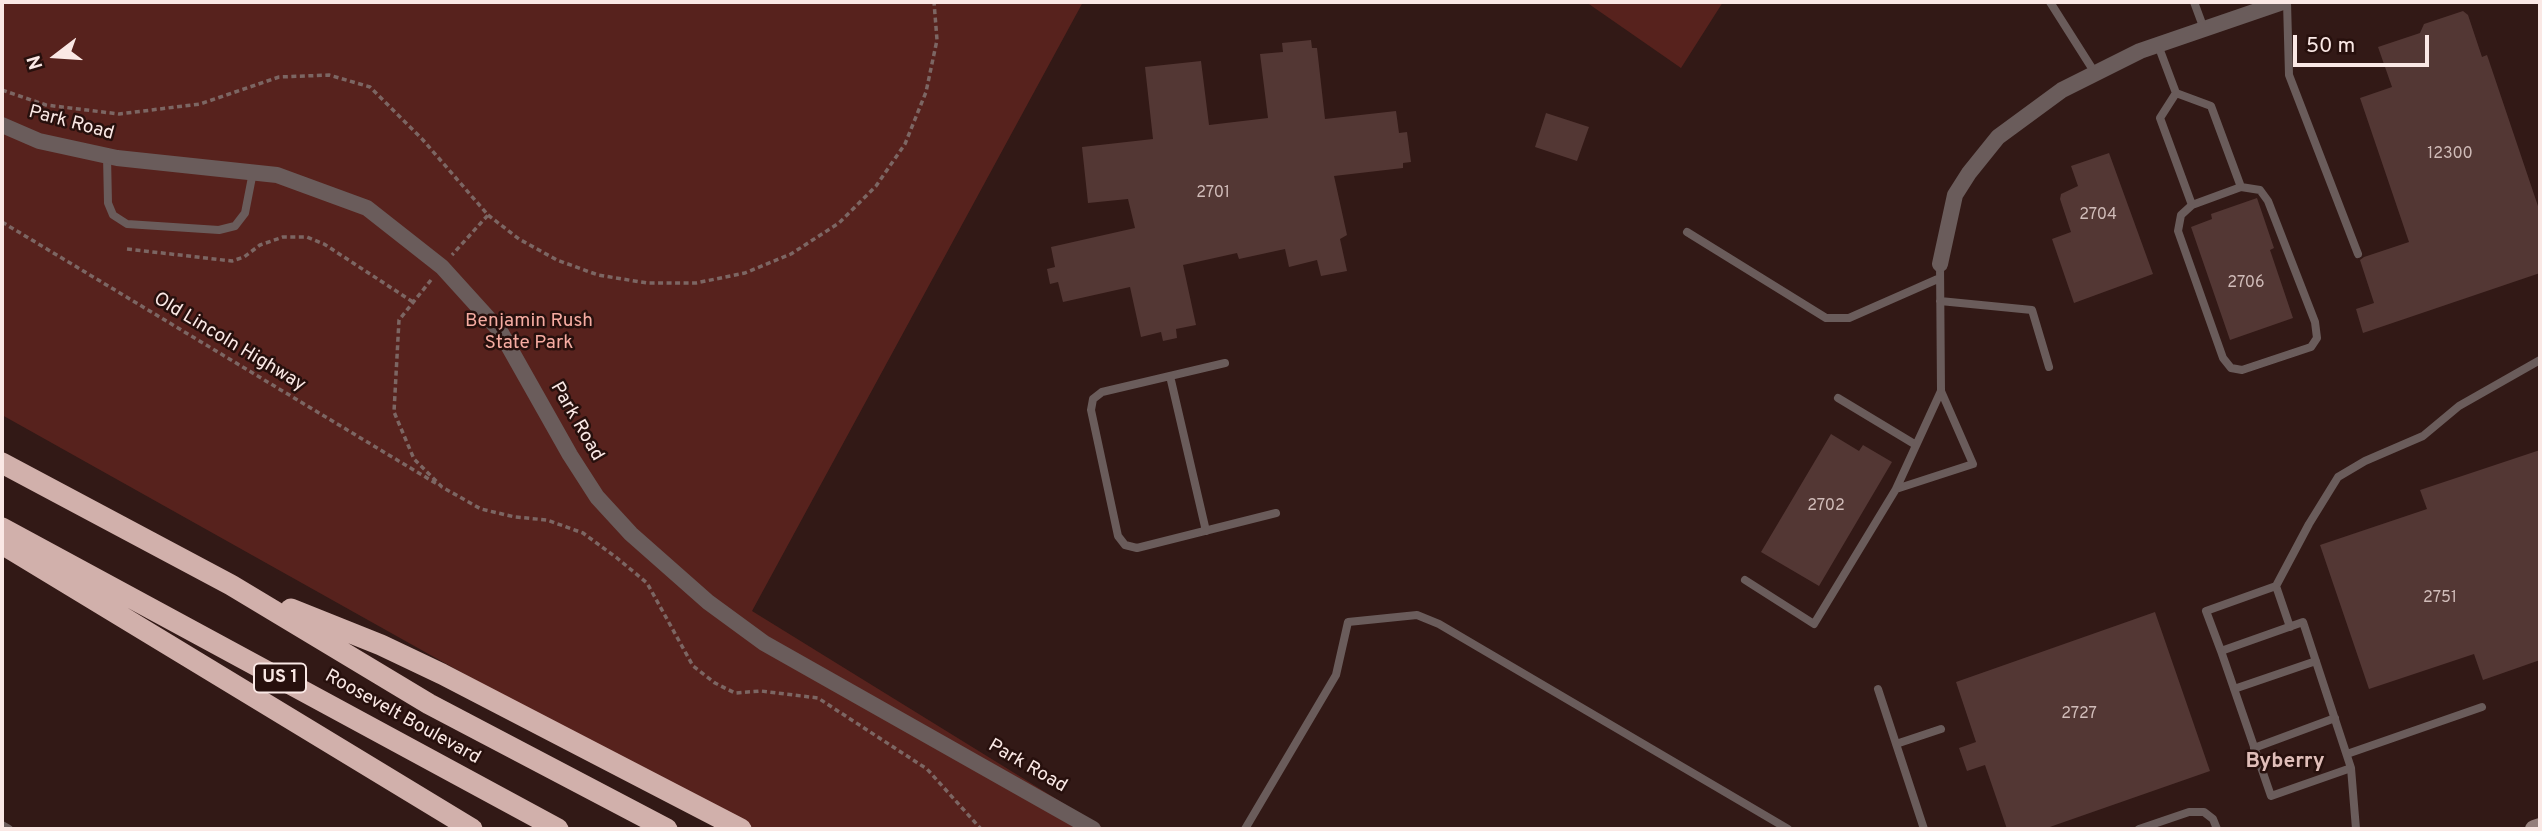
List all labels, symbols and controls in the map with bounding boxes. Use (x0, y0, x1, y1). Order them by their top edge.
north arrow (21, 21, 91, 91)
scale bar (2297, 21, 2434, 65)
text: 50 m (2306, 33, 2355, 60)
text: N (22, 52, 49, 72)
street label: Park Road (26, 102, 116, 146)
house number: 12300 (2427, 145, 2473, 165)
house number: 2701 (1196, 184, 1230, 204)
house number: 2704 (2079, 206, 2117, 226)
house number: 2706 (2227, 274, 2265, 294)
street label: Old Lincoln Highway (149, 289, 309, 397)
park label: Benjamin Rush State Park (465, 311, 593, 355)
street label: Park Road (544, 378, 608, 466)
house number: 2702 (1807, 497, 1845, 517)
house number: 2751 (2423, 589, 2457, 609)
road number: US 1 (254, 664, 306, 692)
street label: Roosevelt Boulevard (320, 666, 484, 770)
house number: 2727 (2061, 705, 2097, 725)
street label: Park Road (983, 735, 1071, 799)
district label: Byberry (2245, 750, 2325, 776)

